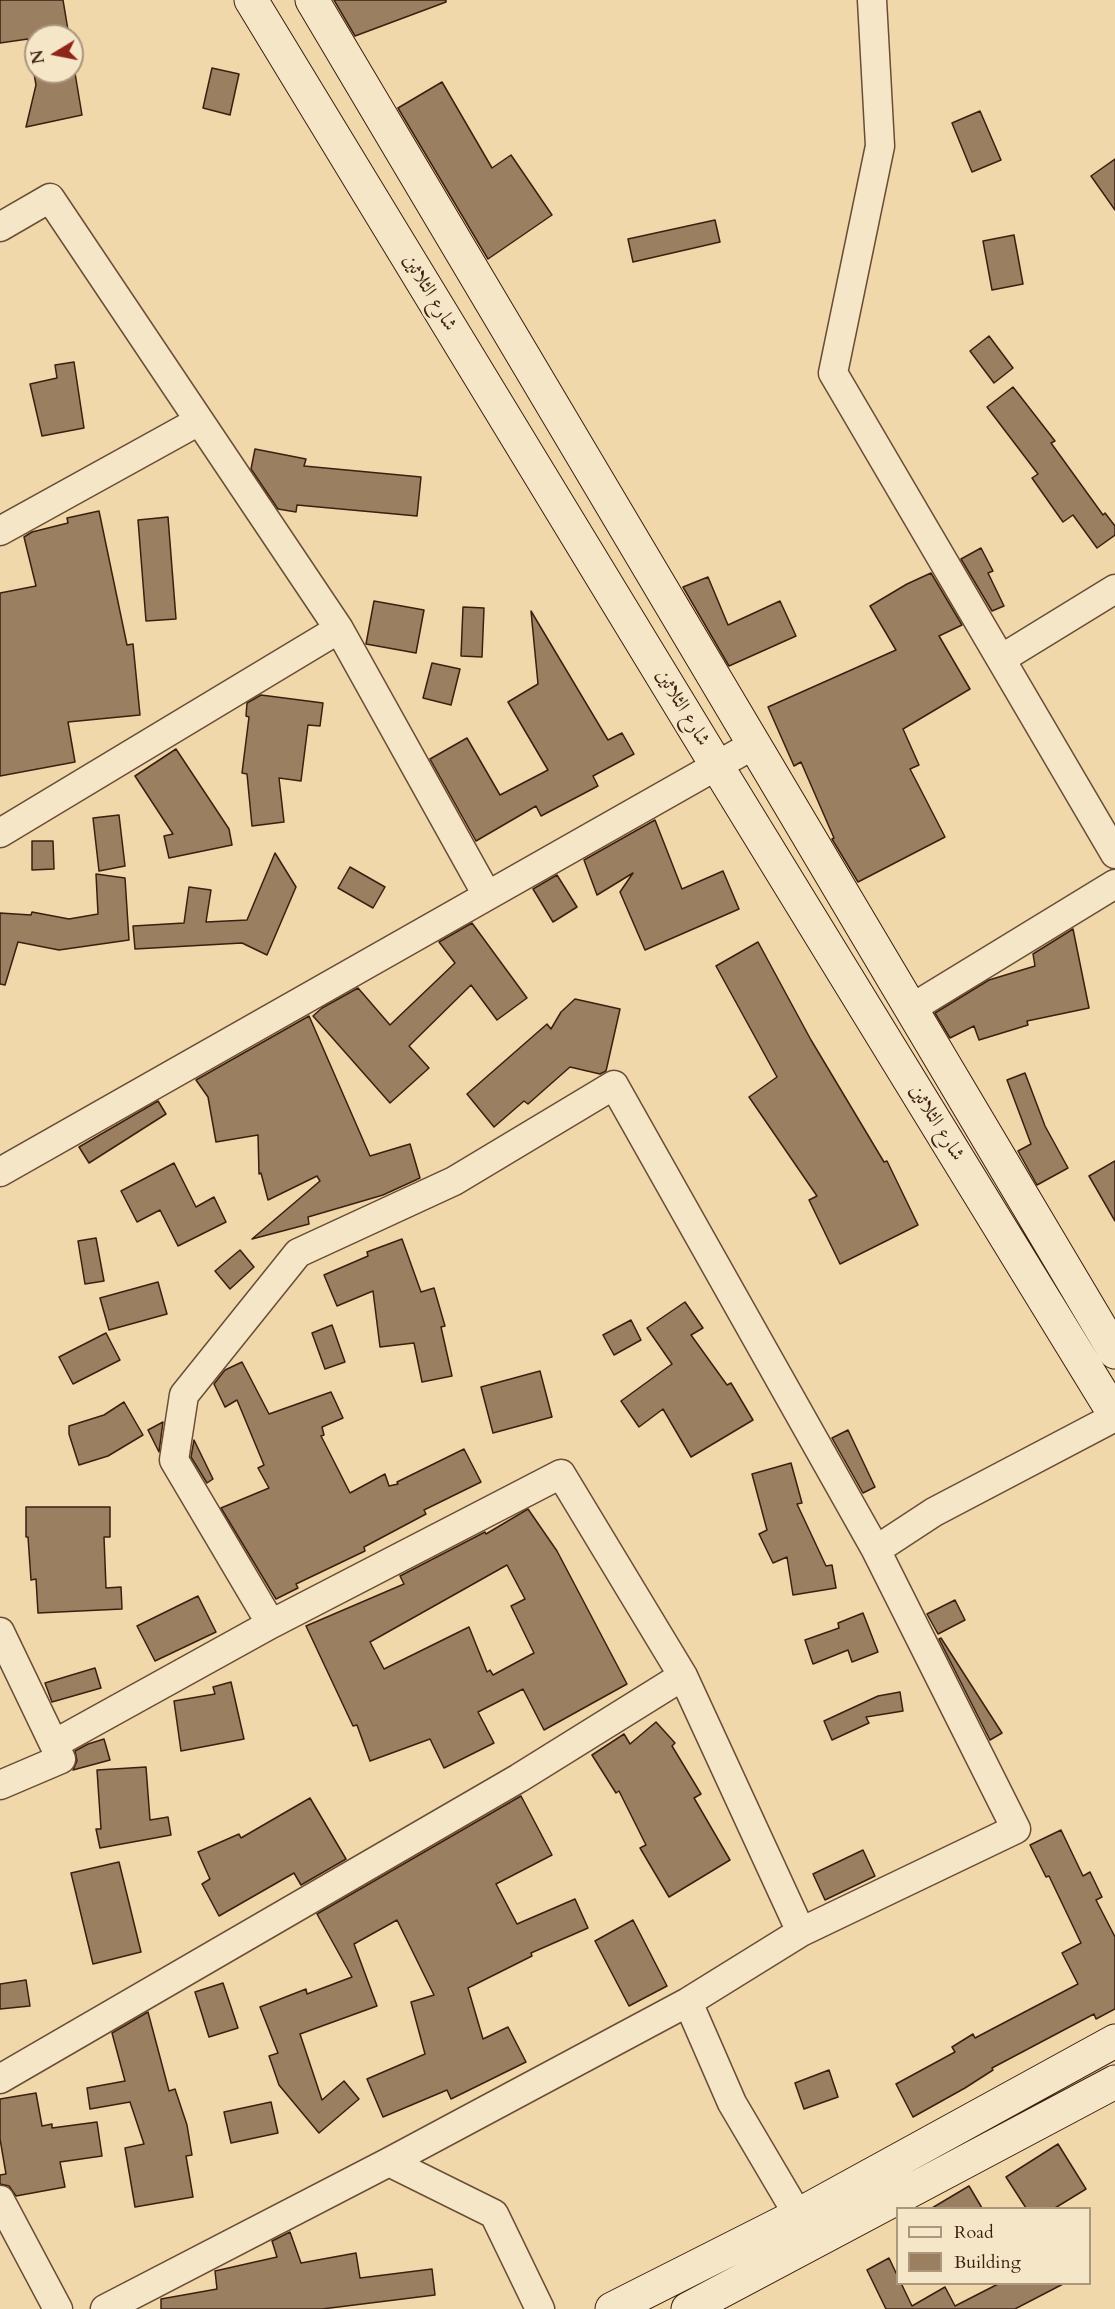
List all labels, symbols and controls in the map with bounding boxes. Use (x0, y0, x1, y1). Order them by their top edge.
north arrow (24, 24, 84, 84)
text: N (26, 48, 50, 66)
street label: شارع الثلاثين (397, 250, 461, 336)
street label: شارع الثلاثين (650, 665, 714, 751)
street label: شارع الثلاثين (903, 1080, 969, 1166)
legend (896, 2207, 1091, 2285)
text: Road (954, 2220, 994, 2245)
text: Building (954, 2250, 1021, 2275)

